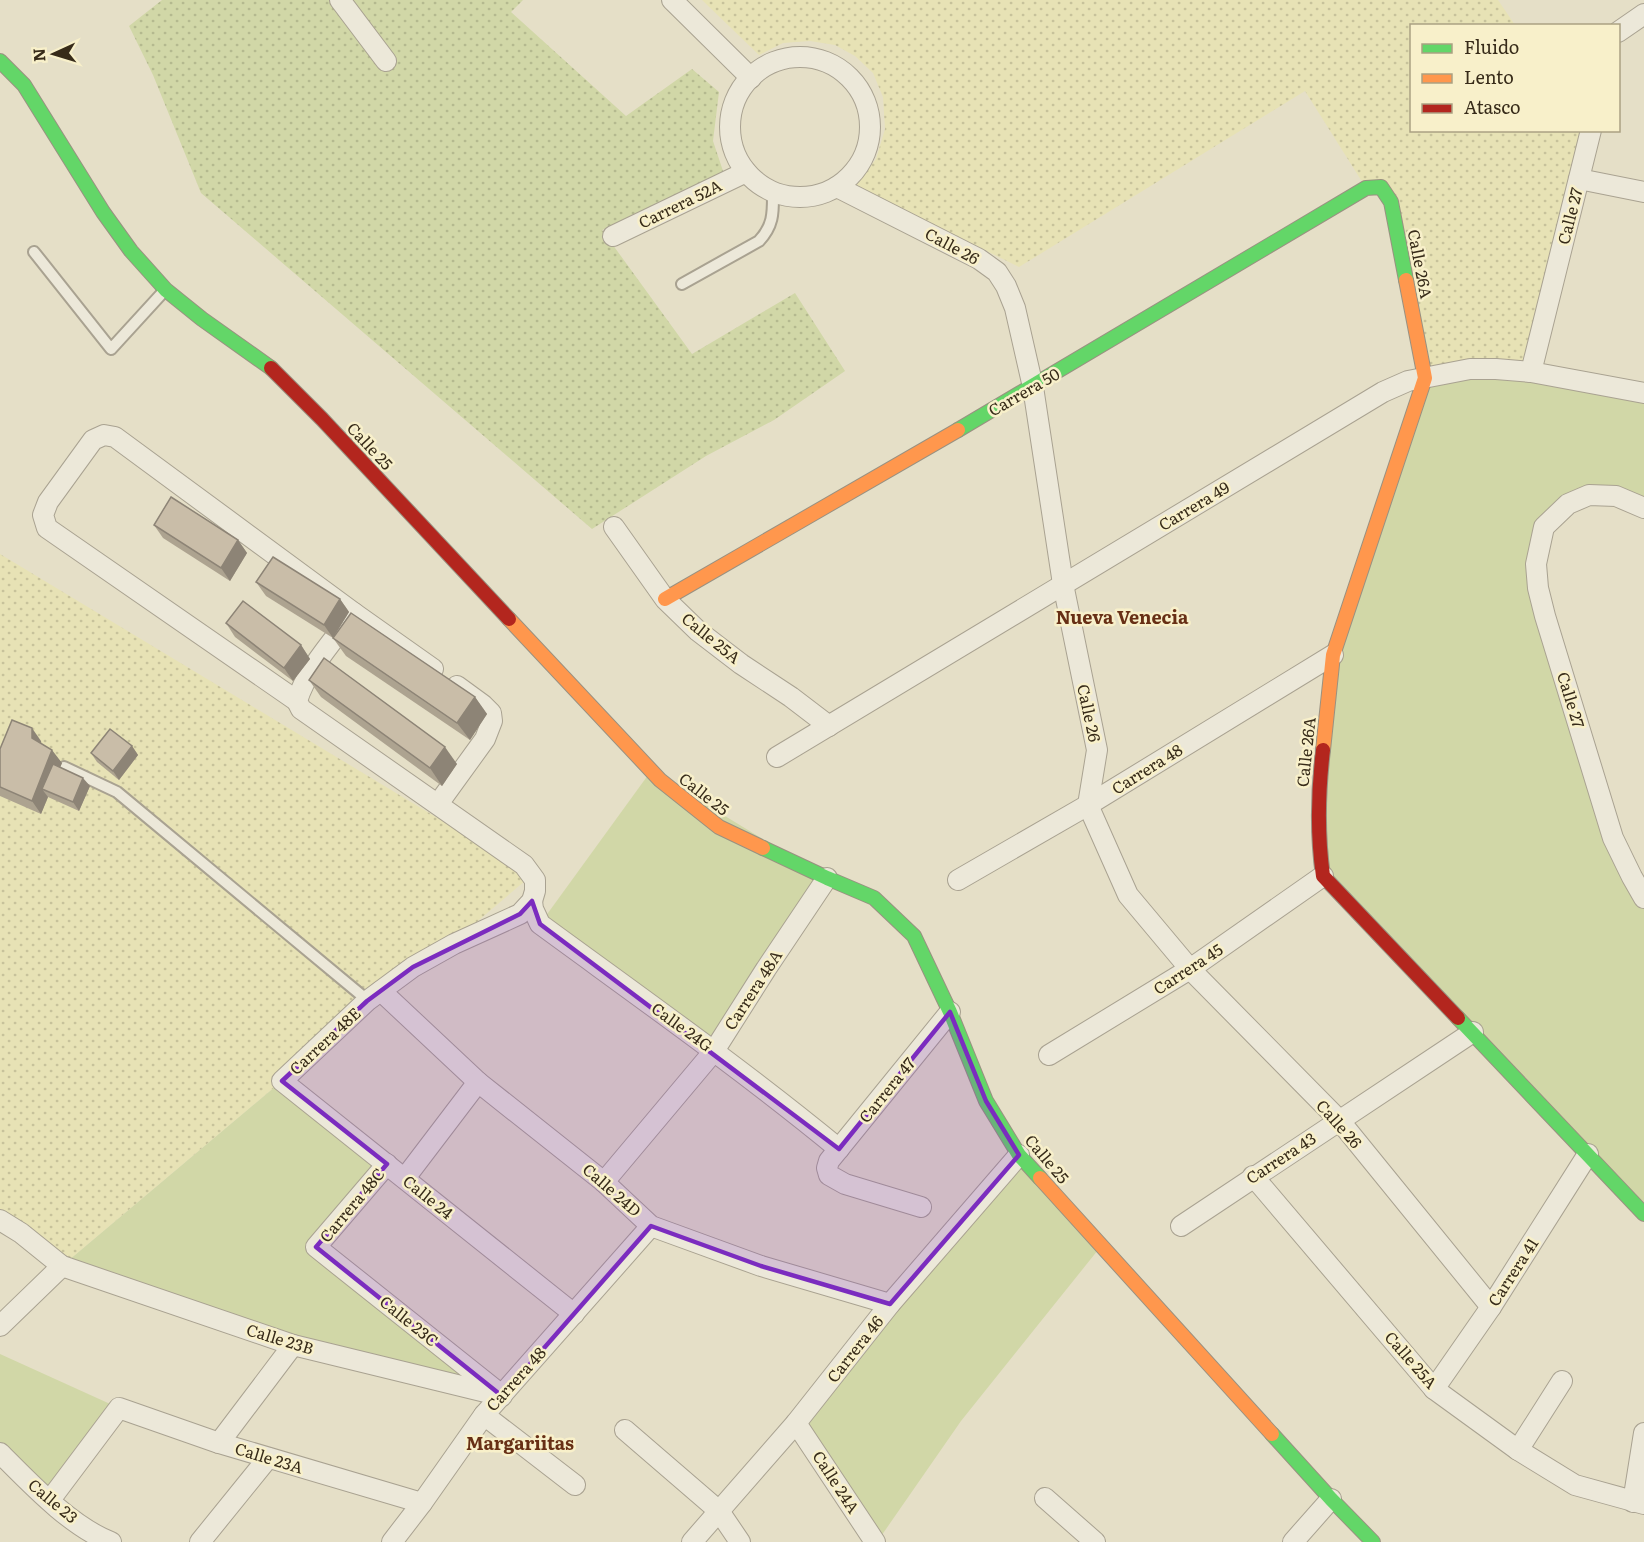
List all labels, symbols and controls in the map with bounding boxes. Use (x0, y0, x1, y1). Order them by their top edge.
north arrow (24, 24, 84, 84)
legend (1410, 24, 1620, 132)
text: Fluido (1464, 33, 1519, 60)
text: N (26, 48, 50, 63)
text: Lento (1464, 63, 1514, 90)
text: Atasco (1464, 93, 1521, 120)
street label: Carrera 52A (634, 173, 725, 234)
street label: Calle 27 (1550, 185, 1588, 247)
street label: Calle 26 (921, 221, 984, 270)
street label: Calle 26A (1403, 227, 1440, 301)
street label: Carrera 50 (983, 361, 1064, 421)
street label: Calle 25 (342, 416, 399, 475)
street label: Carrera 49 (1153, 474, 1234, 536)
district label: Nueva Venecia (1056, 603, 1189, 630)
street label: Calle 25A (677, 606, 746, 669)
street label: Calle 27 (1552, 669, 1592, 731)
street label: Calle 26 (1072, 682, 1108, 744)
street label: Calle 26A (1289, 716, 1321, 788)
street label: Carrera 48 (1106, 737, 1187, 799)
street label: Calle 25 (674, 766, 735, 821)
street label: Carrera 45 (1148, 937, 1227, 1000)
street label: Carrera 48A (717, 944, 787, 1034)
street label: Calle 24G (647, 996, 718, 1057)
street label: Carrera 48E (283, 1001, 365, 1080)
street label: Carrera 47 (852, 1051, 920, 1127)
street label: Calle 26 (1311, 1094, 1368, 1153)
street label: Carrera 43 (1241, 1125, 1320, 1189)
street label: Calle 25 (1020, 1128, 1076, 1188)
street label: Calle 24D (578, 1157, 647, 1222)
street label: Carrera 48C (313, 1162, 390, 1247)
street label: Calle 24 (398, 1168, 459, 1224)
street label: Carrera 41 (1481, 1232, 1544, 1310)
street label: Calle 23C (375, 1289, 444, 1351)
street label: Carrera 46 (820, 1309, 888, 1387)
street label: Calle 23B (244, 1316, 317, 1360)
street label: Calle 25A (1380, 1325, 1444, 1394)
street label: Carrera 48 (480, 1341, 551, 1416)
district label: Margariitas (466, 1429, 574, 1456)
street label: Calle 23A (232, 1435, 307, 1479)
street label: Calle 24A (808, 1445, 866, 1518)
street label: Calle 23 (24, 1472, 84, 1528)

